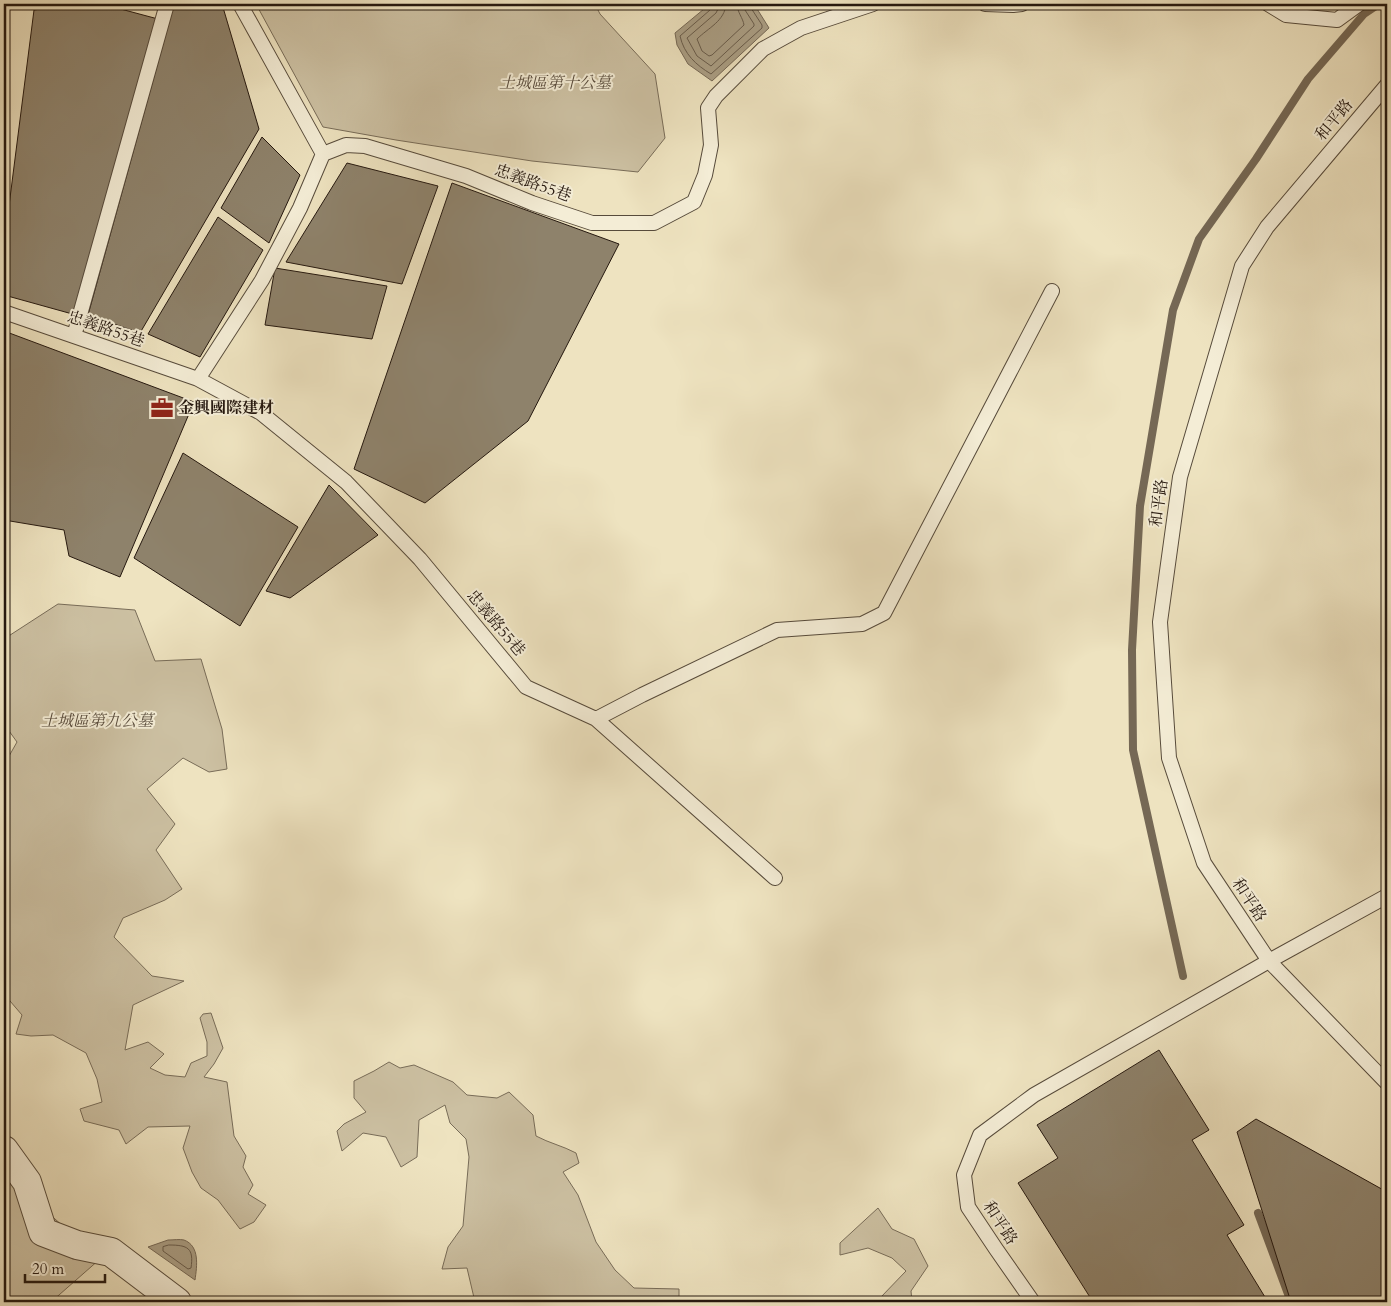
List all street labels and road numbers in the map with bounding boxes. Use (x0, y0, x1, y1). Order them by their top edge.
street label: 和平路 (1310, 95, 1358, 145)
street label: 忠義路55巷 (491, 159, 575, 207)
street label: 忠義路55巷 (64, 306, 148, 352)
street label: 和平路 (1145, 478, 1173, 528)
street label: 忠義路55巷 (462, 585, 530, 661)
street label: 和平路 (1227, 874, 1271, 926)
street label: 和平路 (978, 1197, 1022, 1249)

